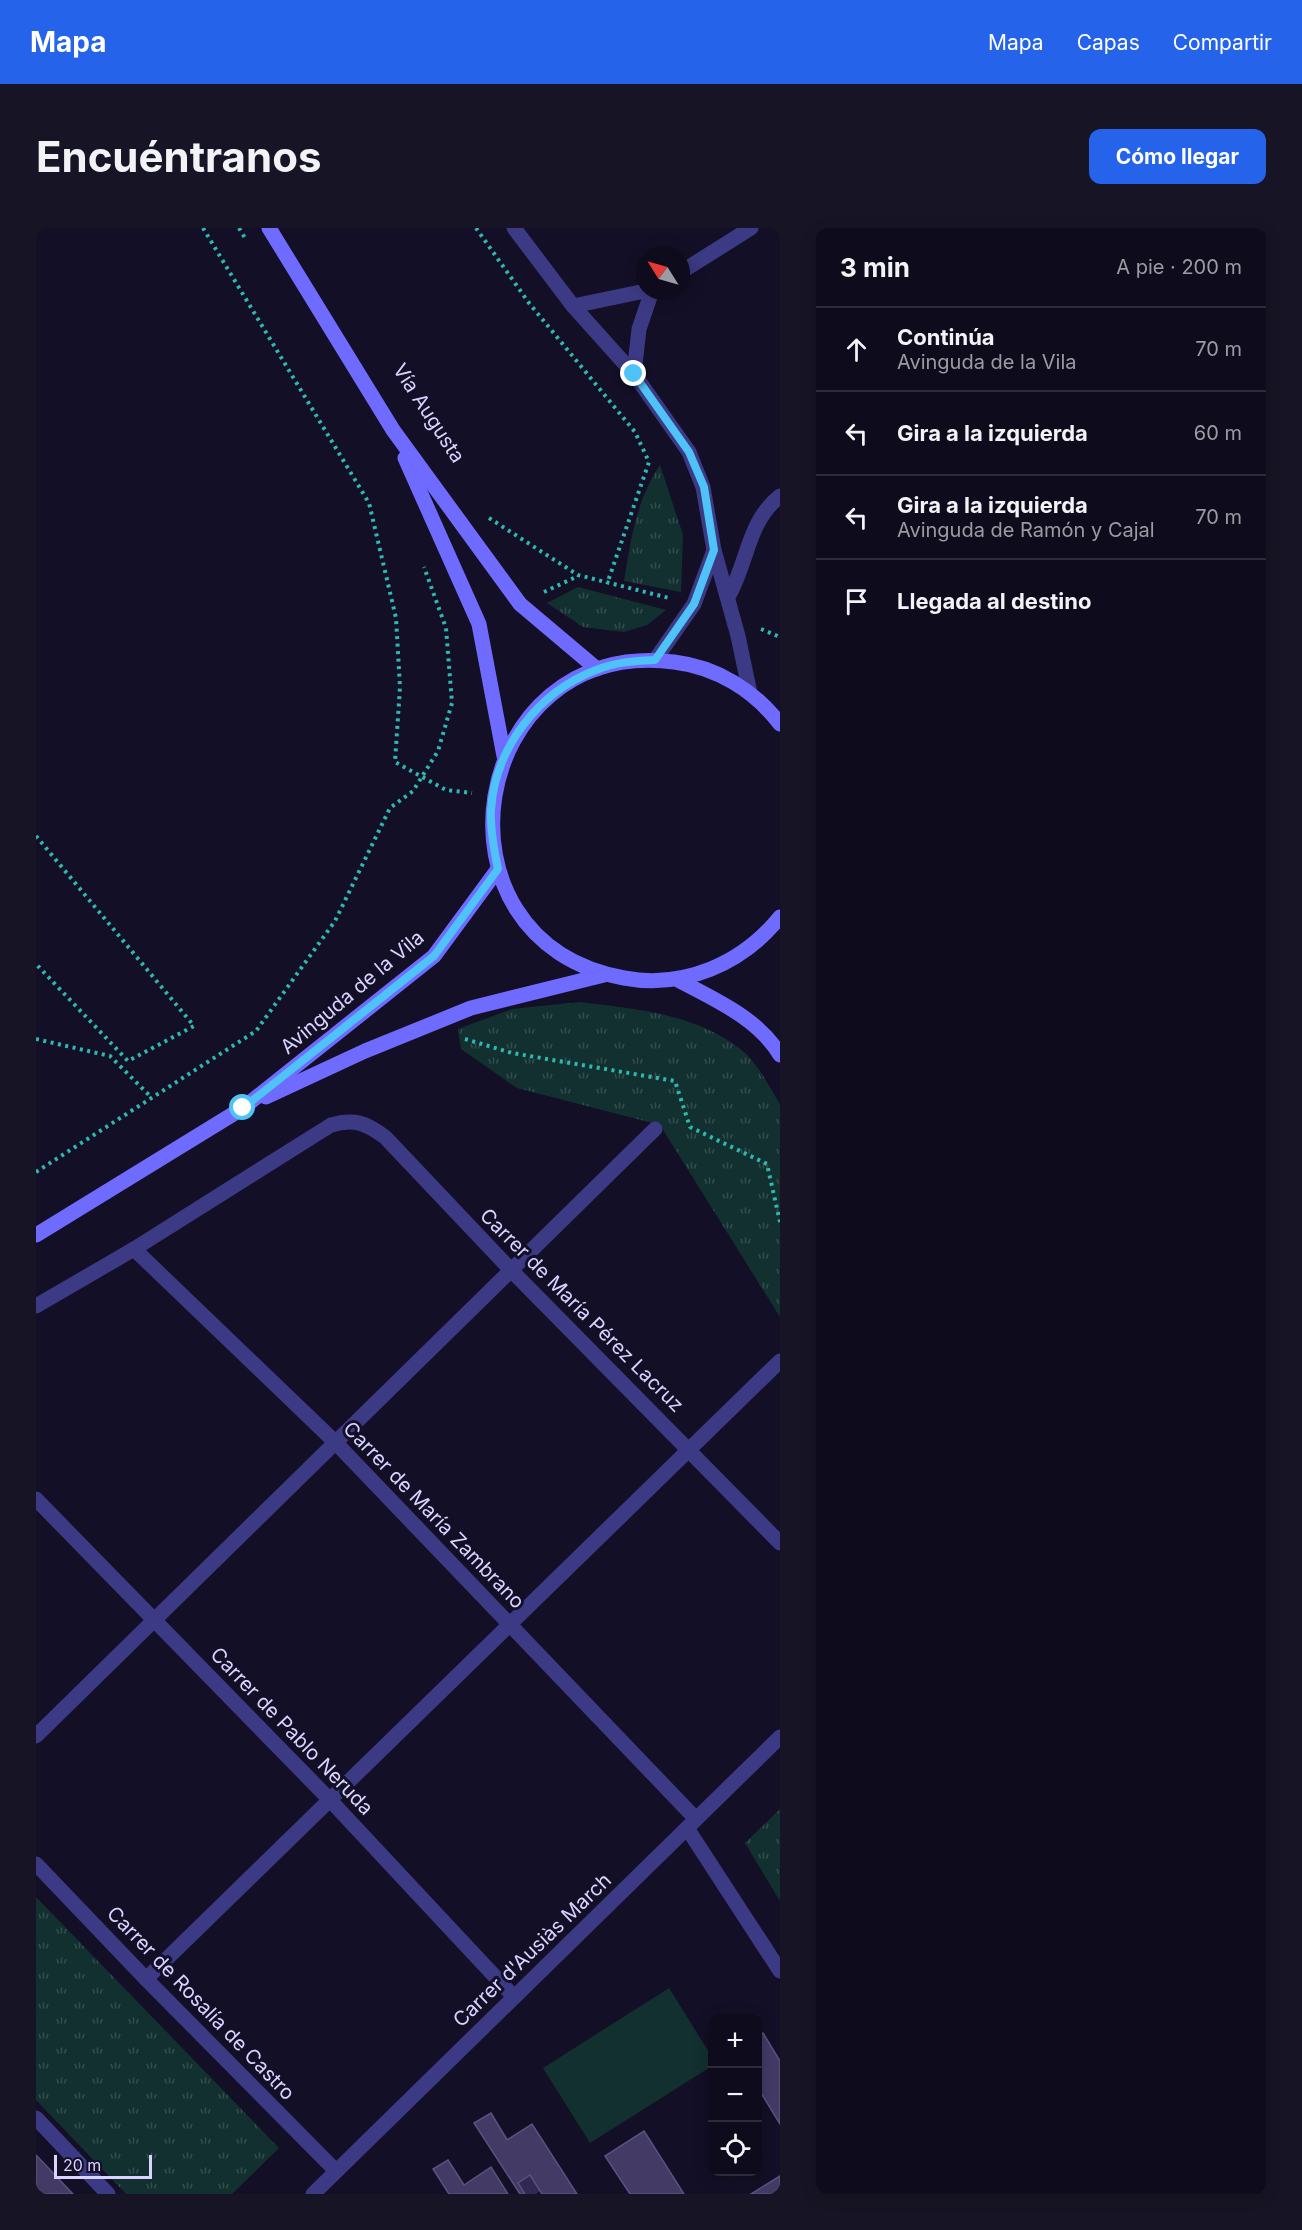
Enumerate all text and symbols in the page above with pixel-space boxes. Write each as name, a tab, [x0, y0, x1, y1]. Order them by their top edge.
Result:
text: Mapa	[30, 25, 107, 59]
text: Mapa	[988, 30, 1044, 55]
text: Capas	[1077, 30, 1140, 55]
text: Compartir	[1173, 30, 1272, 55]
button: Cómo llegar	[1089, 129, 1266, 184]
text: Encuéntranos	[36, 131, 321, 182]
north arrow	[636, 246, 690, 300]
text: 3 min	[840, 252, 910, 283]
text: A pie · 200 m	[1116, 255, 1242, 279]
text: Continúa	[897, 324, 995, 350]
icon: ahead	[840, 333, 873, 366]
text: 70 m	[1195, 337, 1242, 361]
text: Avinguda de la Vila	[897, 350, 1076, 374]
street label: Vía Augusta	[388, 359, 470, 467]
route end	[620, 360, 646, 386]
icon: left	[840, 417, 873, 450]
text: Gira a la izquierda	[897, 420, 1088, 446]
text: 60 m	[1194, 421, 1242, 445]
text: Gira a la izquierda	[897, 492, 1088, 518]
icon: left	[840, 501, 873, 534]
text: 70 m	[1195, 505, 1242, 529]
text: Avinguda de Ramón y Cajal	[897, 518, 1155, 542]
icon: arrive	[840, 585, 873, 618]
text: Llegada al destino	[897, 588, 1091, 614]
street label: Avinguda de la Vila	[276, 925, 428, 1059]
route start	[229, 1094, 255, 1120]
street label: Carrer de María Pérez Lacruz	[475, 1203, 689, 1417]
street label: Carrer de María Zambrano	[338, 1417, 530, 1613]
street label: Carrer de Pablo Neruda	[206, 1642, 378, 1820]
street label: Carrer d'Ausiàs March	[448, 1868, 616, 2032]
street label: Carrer de Rosalía de Castro	[102, 1901, 300, 2105]
map controls	[708, 2014, 762, 2176]
button: +	[708, 2014, 762, 2068]
button: −	[708, 2068, 762, 2122]
button: locate	[708, 2122, 762, 2176]
scale bar	[54, 2152, 152, 2180]
text: 20 m	[63, 2155, 101, 2175]

